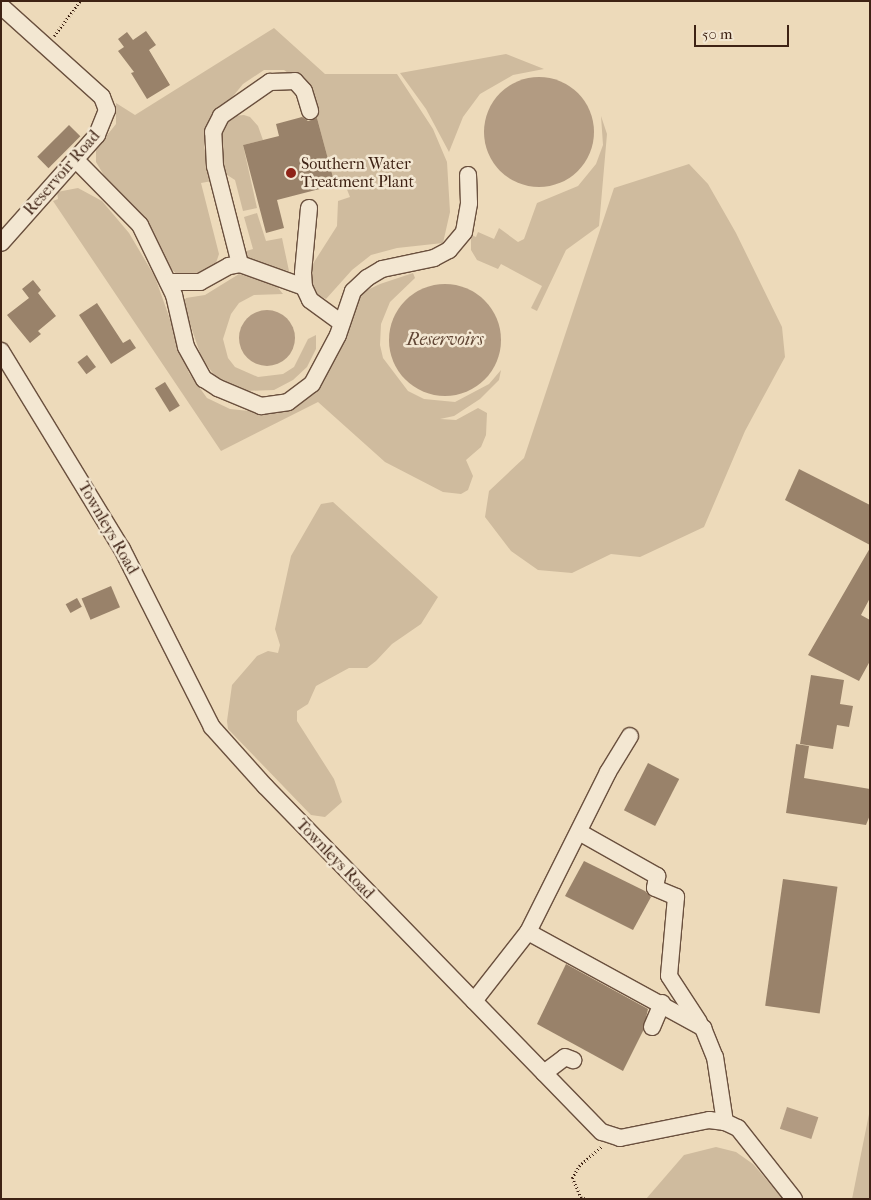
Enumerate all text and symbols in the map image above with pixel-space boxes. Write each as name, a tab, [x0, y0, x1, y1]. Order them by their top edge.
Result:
scale bar	[696, 15, 791, 47]
text: 50 m	[702, 25, 732, 43]
street label: Reservoir Road	[20, 127, 104, 219]
place label: Southern Water Treatment Plant	[301, 154, 414, 192]
marker: Southern Water Treatment Plant	[285, 167, 297, 179]
water label: Reservoirs	[407, 329, 483, 351]
street label: Townleys Road	[74, 478, 142, 578]
street label: Townleys Road	[292, 815, 378, 903]

